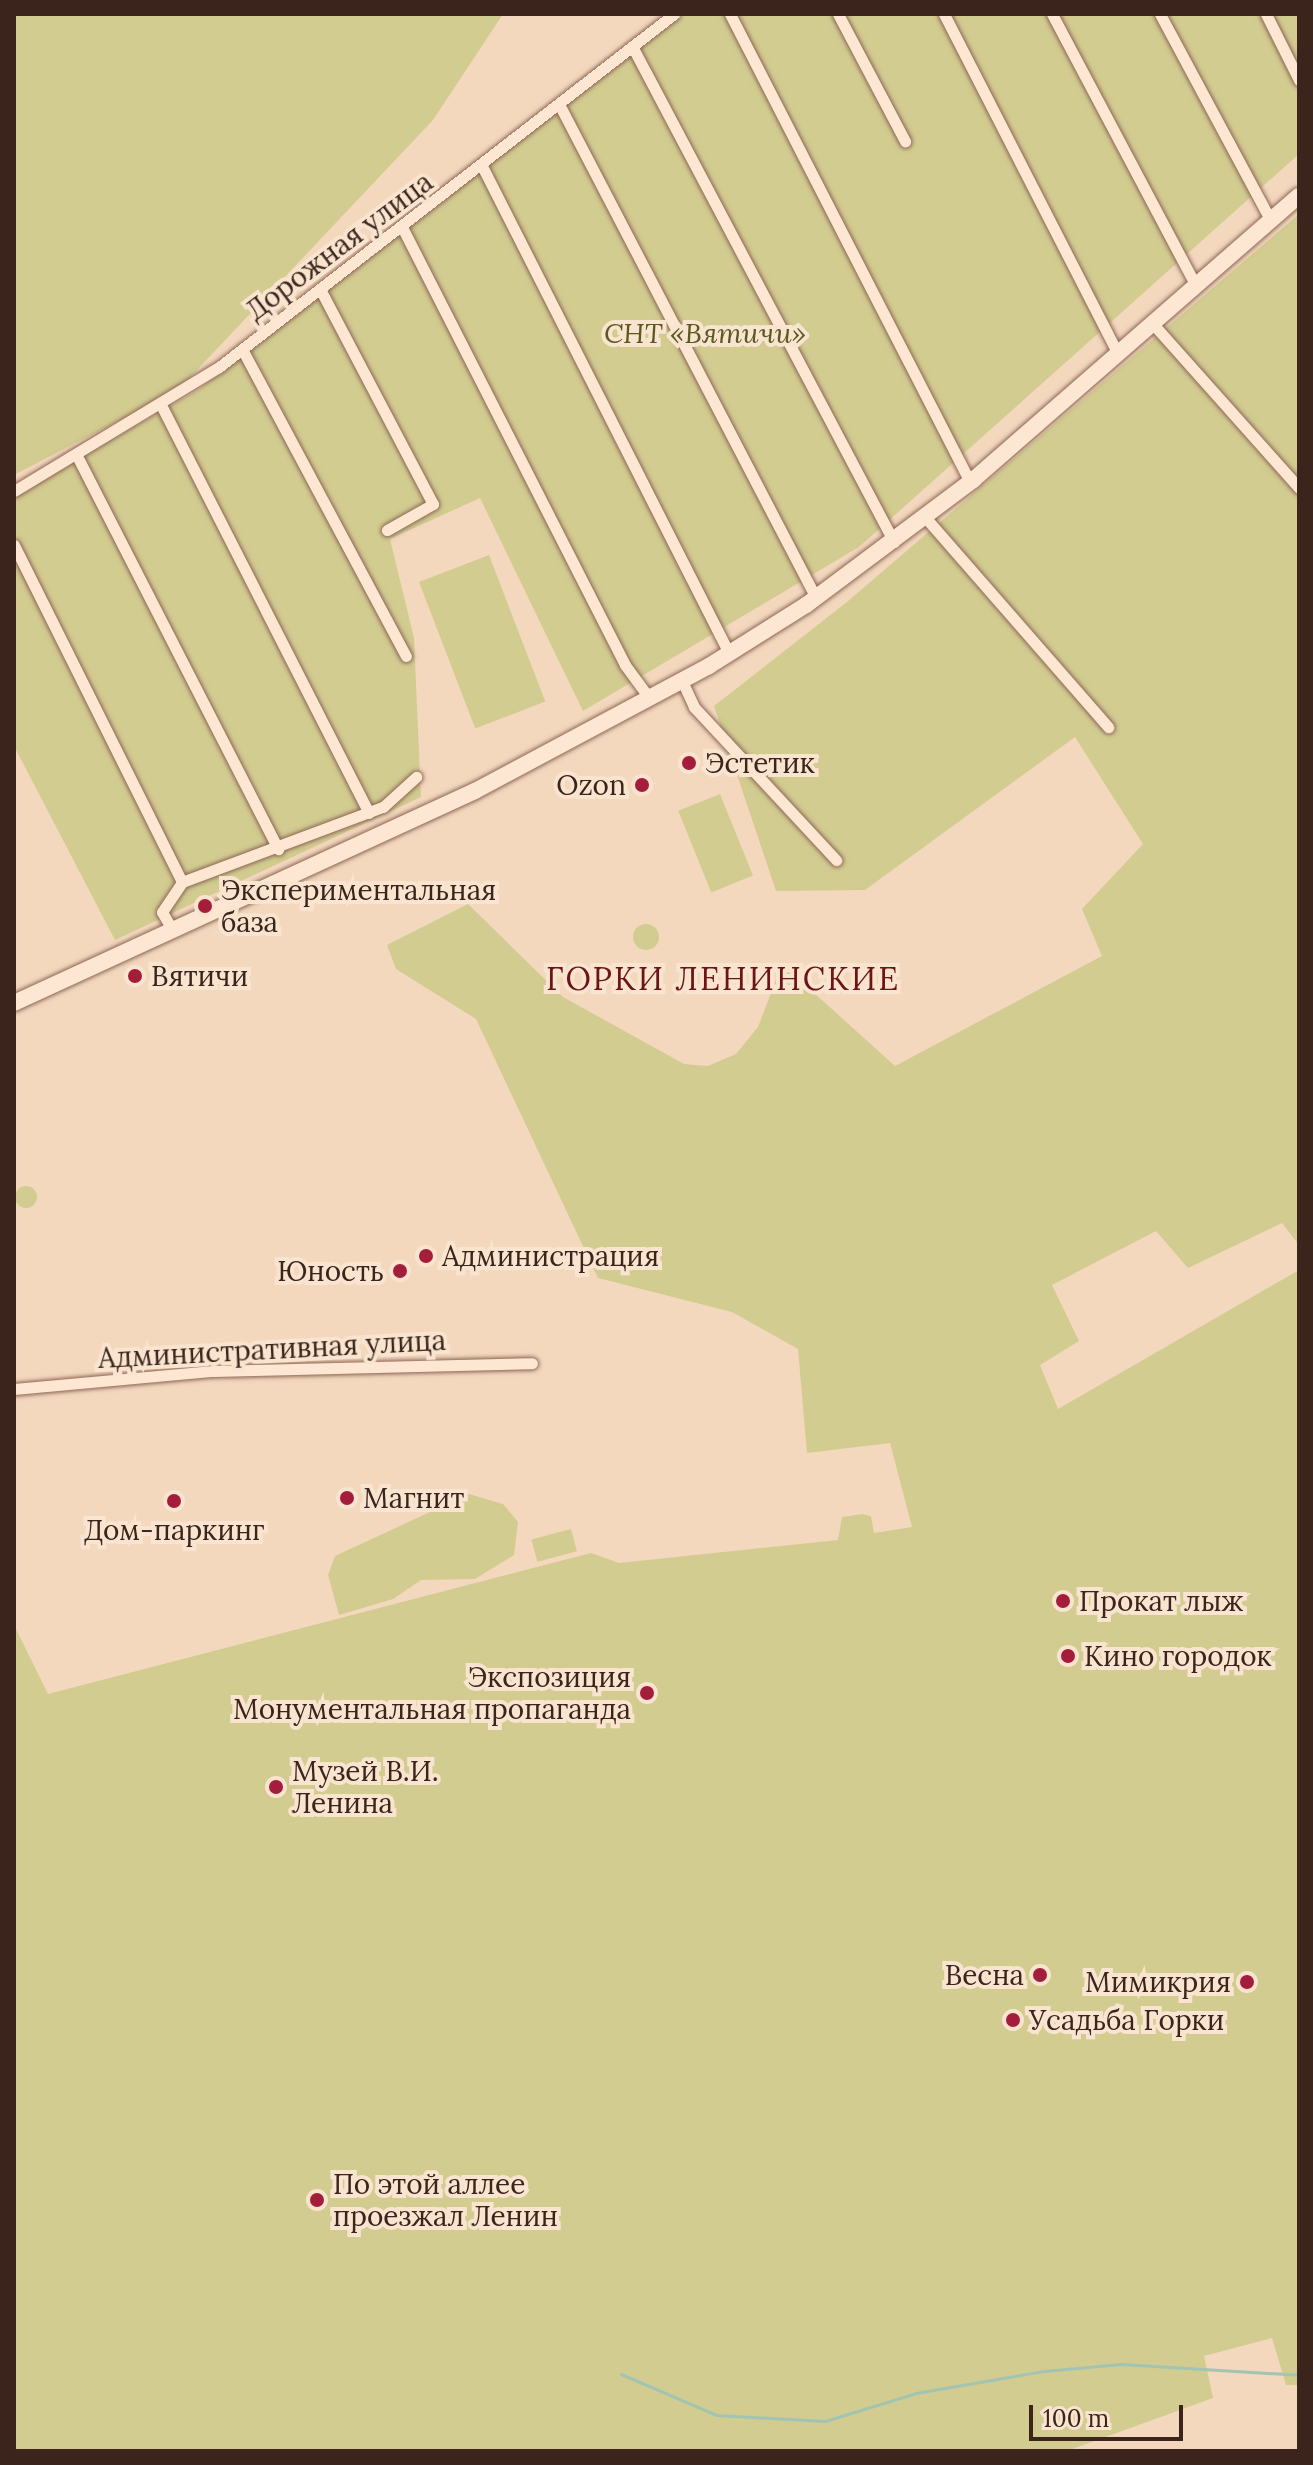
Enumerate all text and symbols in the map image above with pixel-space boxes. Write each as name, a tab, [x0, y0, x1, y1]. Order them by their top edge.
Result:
street label: Дорожная улица	[239, 165, 439, 327]
park label: СНТ «Вятичи»	[604, 316, 806, 350]
place label: Эстетик	[705, 746, 815, 780]
marker: Эстетик	[680, 754, 698, 772]
place label: Ozon	[556, 768, 626, 802]
marker: Ozon	[633, 776, 651, 794]
place label: Экспериментальная база	[221, 873, 496, 939]
marker: Экспериментальная база	[196, 897, 214, 915]
place label: Вятичи	[151, 959, 248, 993]
district label: ГОРКИ ЛЕНИНСКИЕ	[546, 960, 900, 998]
marker: Вятичи	[126, 967, 144, 985]
place label: Администрация	[442, 1239, 659, 1273]
marker: Администрация	[417, 1247, 435, 1265]
place label: Юность	[277, 1254, 384, 1288]
marker: Юность	[391, 1262, 409, 1280]
street label: Административная улица	[97, 1323, 447, 1375]
place label: Магнит	[363, 1481, 464, 1515]
marker: Магнит	[338, 1489, 356, 1507]
marker: Дом-паркинг	[165, 1492, 183, 1510]
place label: Дом-паркинг	[84, 1513, 264, 1547]
place label: Прокат лыж	[1079, 1584, 1243, 1618]
marker: Прокат лыж	[1054, 1592, 1072, 1610]
place label: Кино городок	[1084, 1639, 1272, 1673]
marker: Кино городок	[1059, 1647, 1077, 1665]
place label: Экспозиция Монументальная пропаганда	[233, 1660, 631, 1726]
marker: Экспозиция Монументальная пропаганда	[638, 1684, 656, 1702]
place label: Музей В.И. Ленина	[292, 1754, 439, 1820]
marker: Музей В.И. Ленина	[267, 1778, 285, 1796]
place label: Весна	[945, 1958, 1024, 1992]
place label: Мимикрия	[1085, 1965, 1231, 1999]
marker: Весна	[1031, 1966, 1049, 1984]
marker: Мимикрия	[1238, 1973, 1256, 1991]
place label: Усадьба Горки	[1029, 2003, 1224, 2037]
marker: Усадьба Горки	[1004, 2011, 1022, 2029]
place label: По этой аллее проезжал Ленин	[333, 2167, 558, 2233]
marker: По этой аллее проезжал Ленин	[308, 2191, 326, 2209]
scale bar	[1033, 2389, 1187, 2439]
text: 100 m	[1043, 2403, 1109, 2434]

